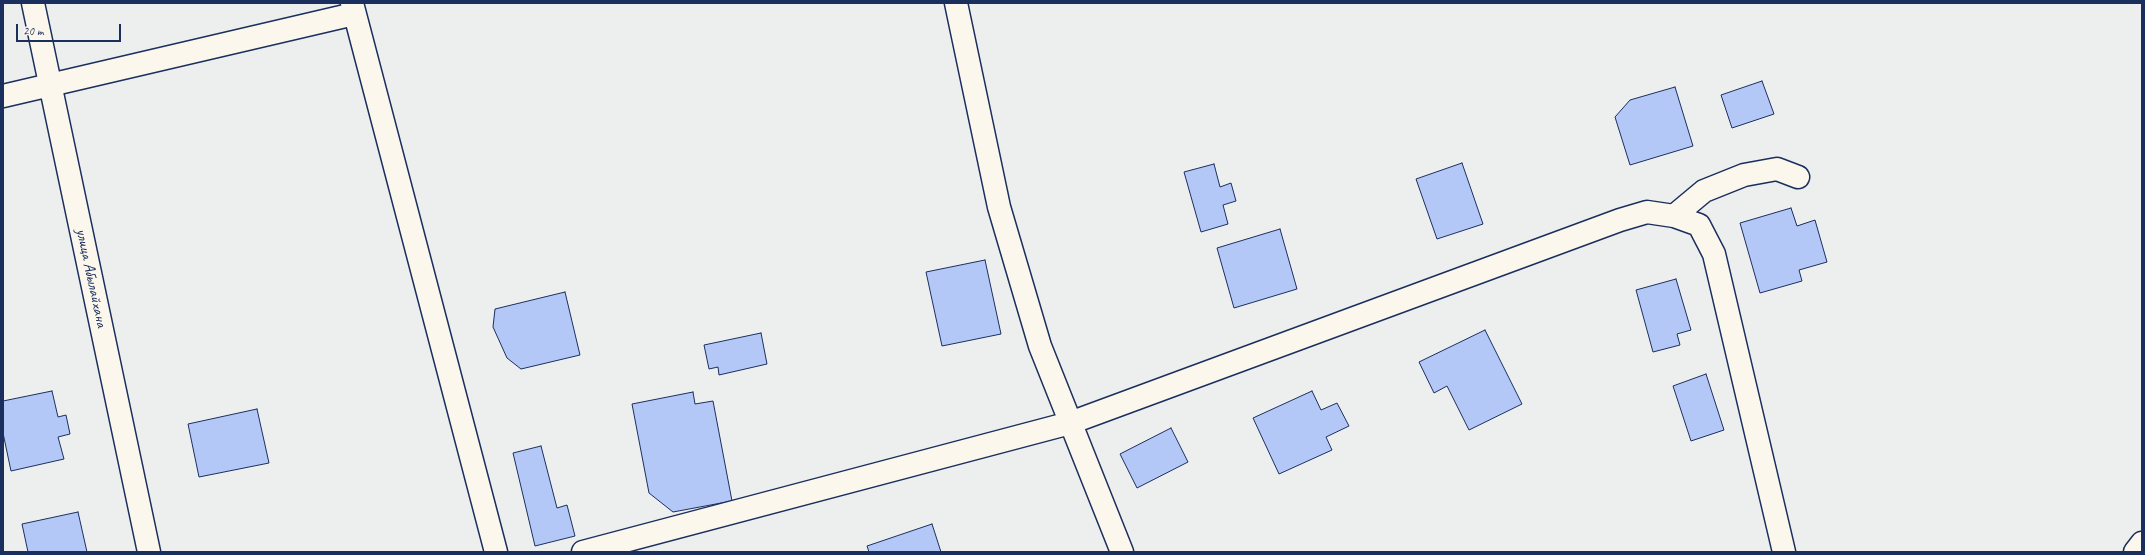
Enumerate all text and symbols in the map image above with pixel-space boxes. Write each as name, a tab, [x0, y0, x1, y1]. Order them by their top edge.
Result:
scale bar	[18, 16, 123, 42]
text: 20 m	[23, 23, 43, 39]
street label: улица Абылайхана	[71, 227, 111, 329]

